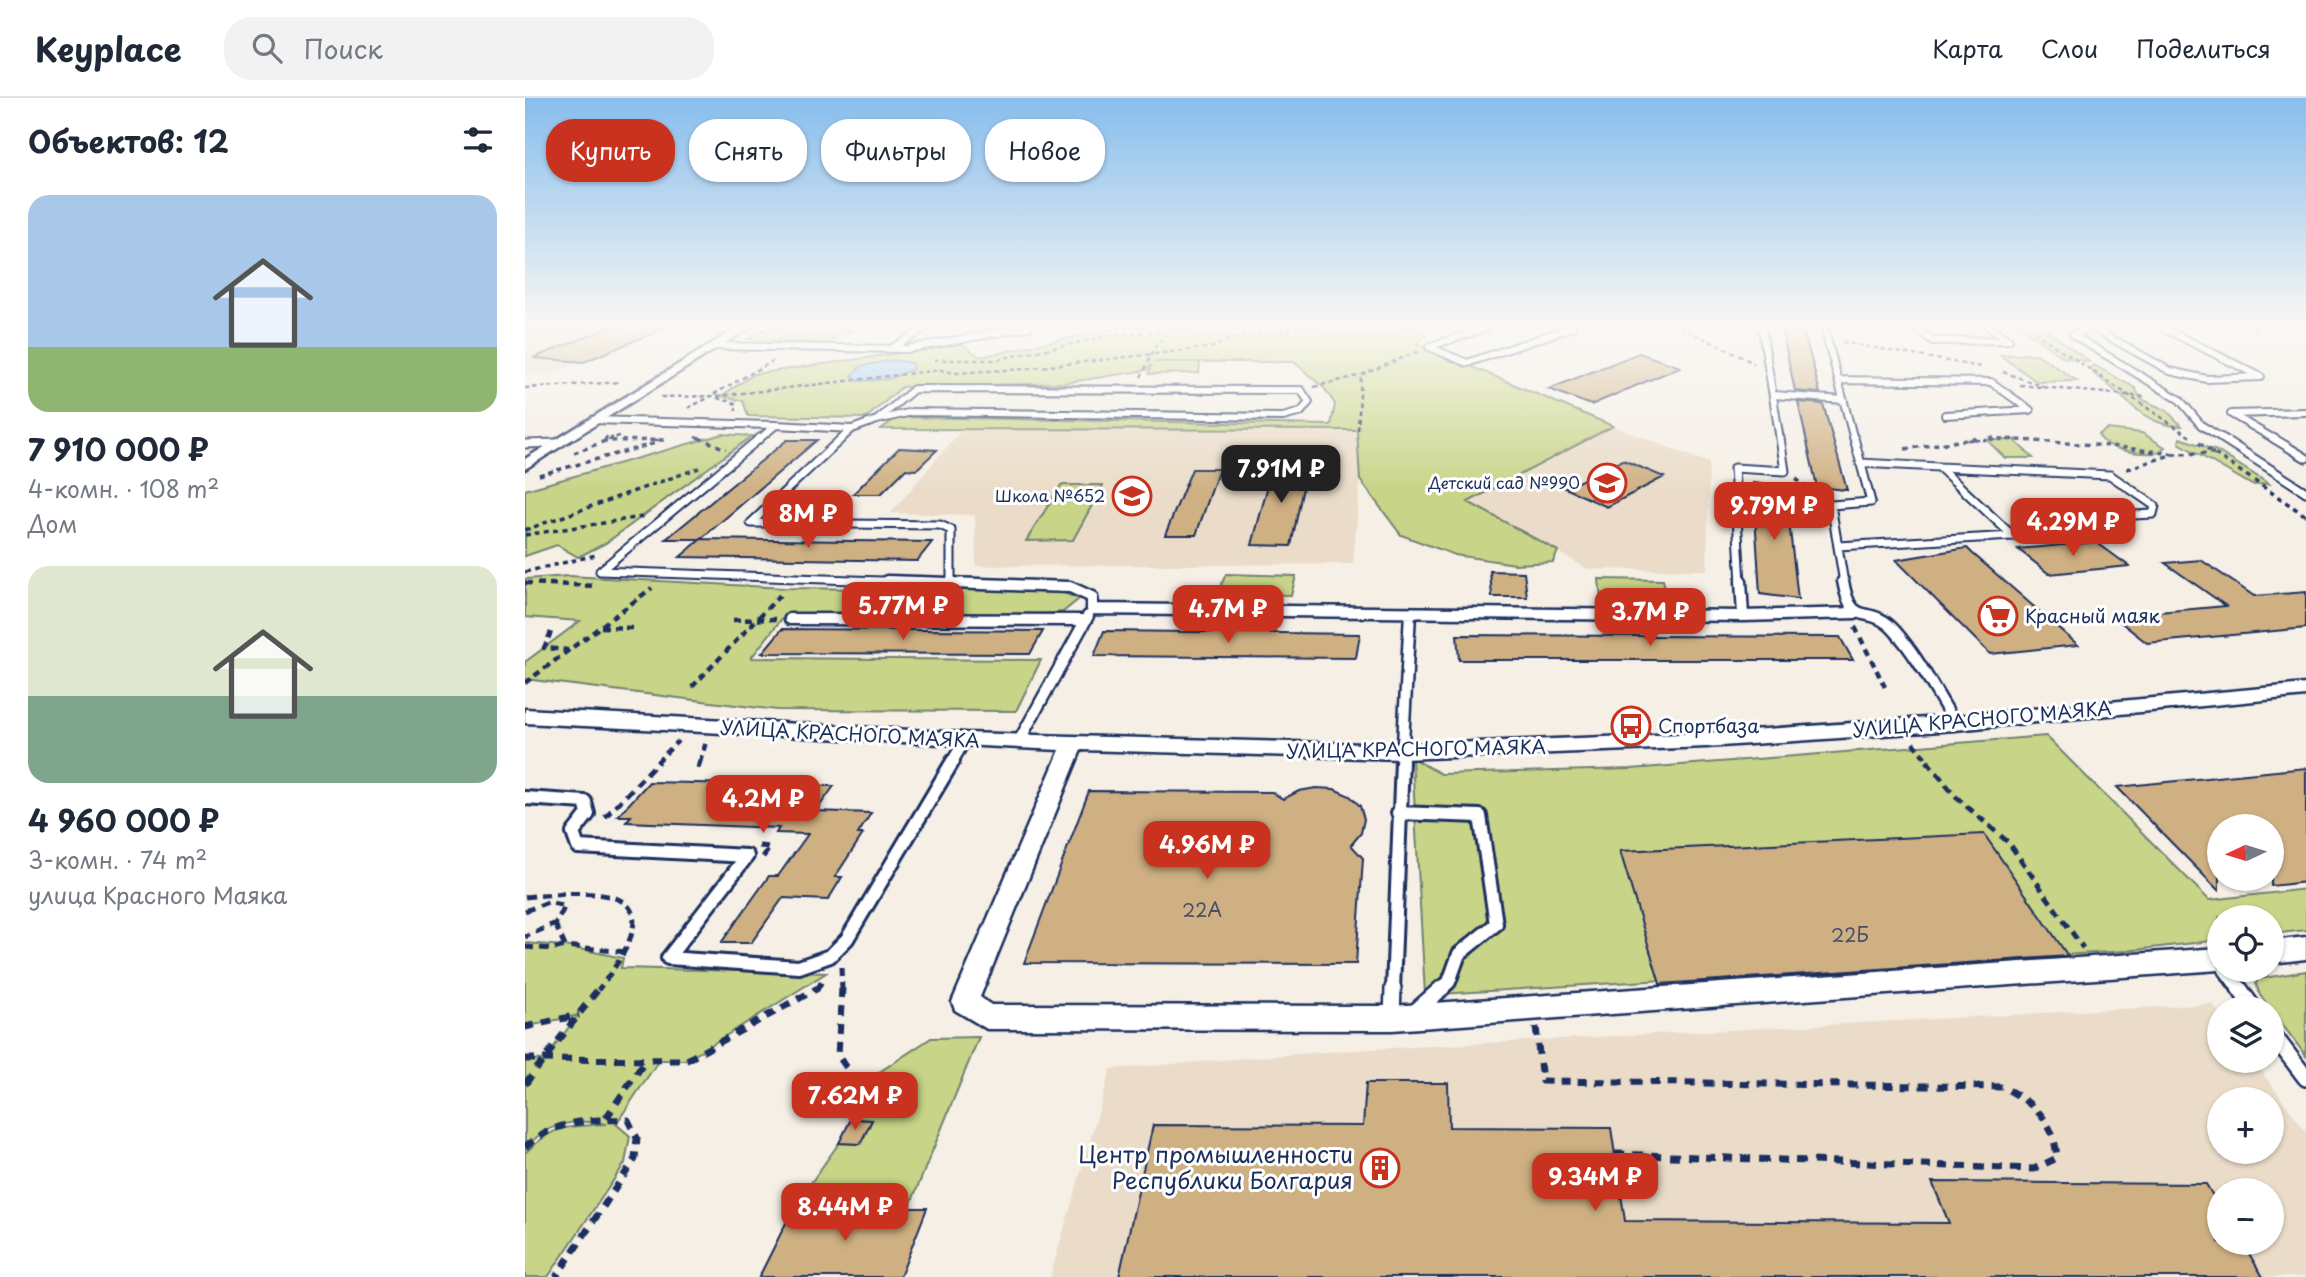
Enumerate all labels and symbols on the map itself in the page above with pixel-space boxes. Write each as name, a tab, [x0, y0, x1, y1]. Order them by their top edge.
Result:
pin: 7.91M ₽	[1216, 446, 1346, 505]
school or university icon: Детский сад №990	[1586, 462, 1628, 504]
place label: Детский сад №990	[1427, 470, 1580, 494]
school or university icon: Школа №652	[1111, 475, 1153, 517]
pin: 9.79M ₽	[1709, 482, 1839, 542]
place label: Школа №652	[995, 483, 1105, 507]
pin: 8M ₽	[767, 490, 849, 550]
pin: 4.29M ₽	[2008, 498, 2138, 558]
pin: 5.77M ₽	[838, 582, 968, 642]
pin: 4.7M ₽	[1171, 586, 1285, 645]
pin: 3.7M ₽	[1593, 588, 1707, 648]
supermarket icon: Красный маяк	[1977, 595, 2019, 637]
place label: Красный маяк	[2025, 601, 2161, 629]
street label: УЛИЦА КРАСНОГО МАЯКА	[1851, 693, 2113, 743]
bus stop icon: Спортбаза	[1610, 705, 1652, 747]
place label: Спортбаза	[1658, 711, 1759, 739]
street label: УЛИЦА КРАСНОГО МАЯКА	[720, 712, 981, 754]
street label: УЛИЦА КРАСНОГО МАЯКА	[1286, 732, 1546, 764]
pin: 4.2M ₽	[706, 776, 820, 835]
north arrow	[2207, 814, 2284, 891]
pin: 4.96M ₽	[1142, 822, 1272, 881]
house number: 22А	[1182, 895, 1222, 923]
house number: 22Б	[1831, 920, 1869, 948]
pin: 7.62M ₽	[790, 1072, 920, 1132]
place label: Центр промышленности Республики Болгария	[1078, 1136, 1353, 1197]
building icon: Центр промышленности Республики Болгария	[1359, 1147, 1401, 1189]
pin: 9.34M ₽	[1530, 1154, 1660, 1213]
pin: 8.44M ₽	[780, 1184, 910, 1243]

